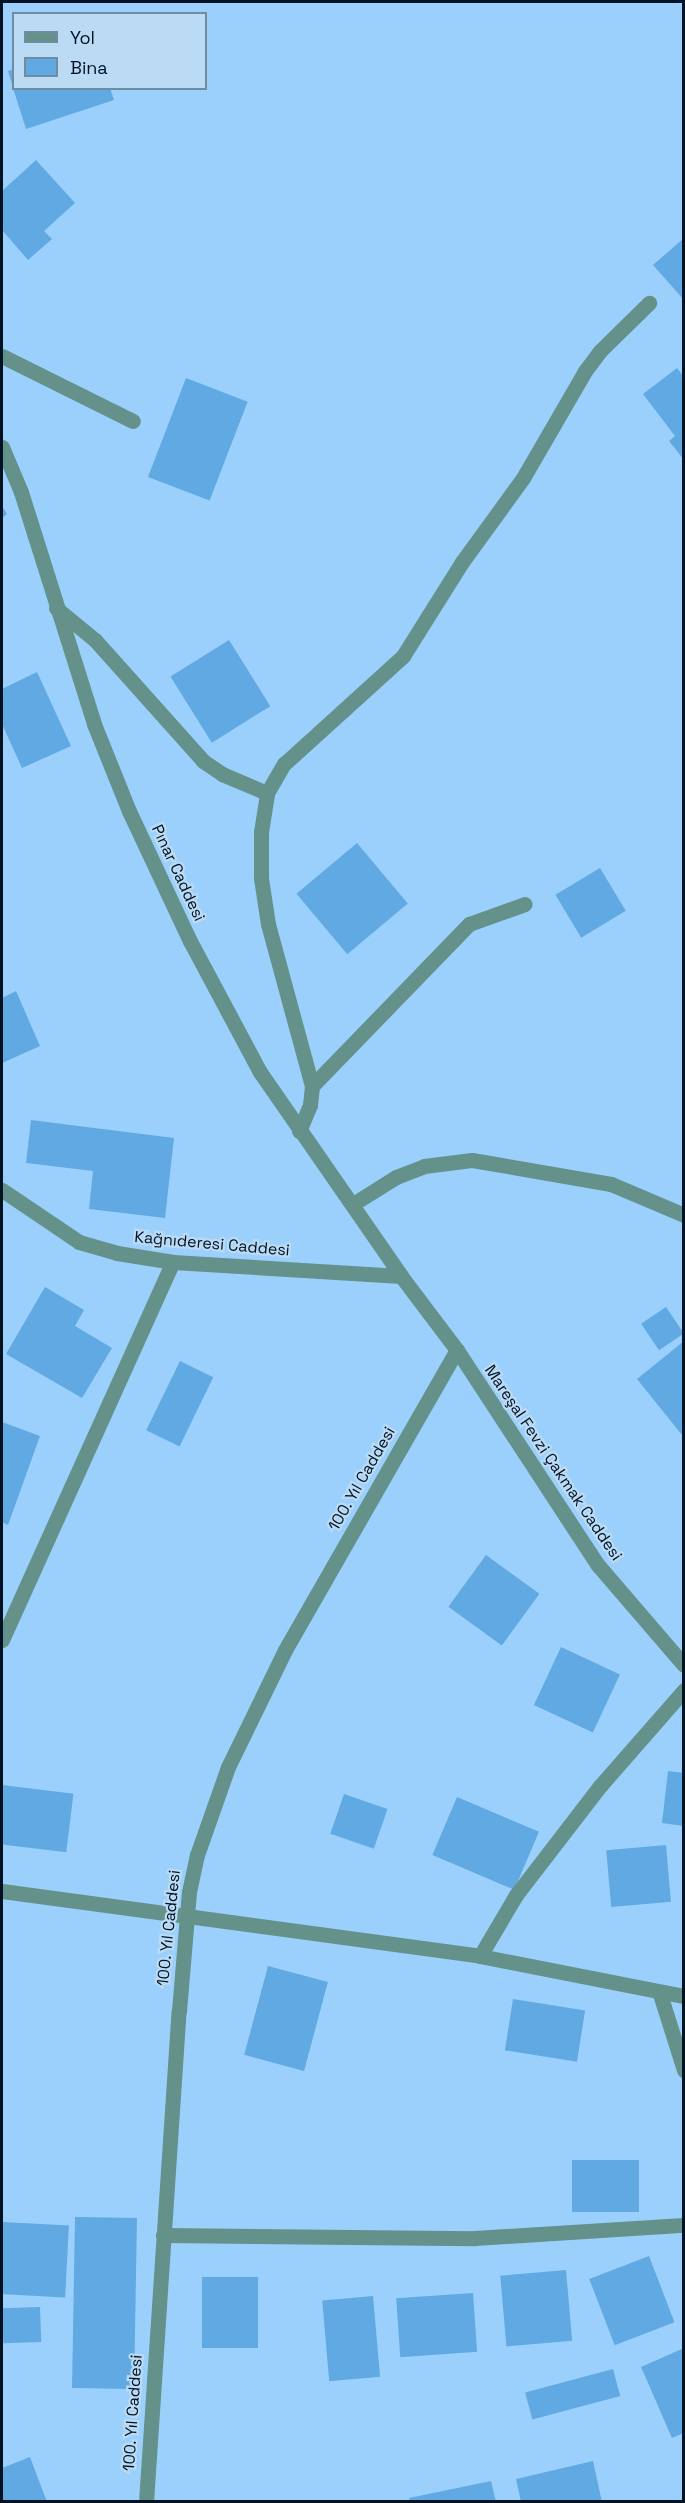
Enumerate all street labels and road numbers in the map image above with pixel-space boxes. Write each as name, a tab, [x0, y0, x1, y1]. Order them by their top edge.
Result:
street label: Pınar Caddesi	[147, 822, 209, 924]
street label: Kağnıderesi Caddesi	[134, 1228, 290, 1260]
street label: Mareşal Fevzi Çakmak Caddesi	[480, 1361, 626, 1565]
street label: 100. Yıl Caddesi	[324, 1423, 400, 1535]
street label: 100. Yıl Caddesi	[153, 1869, 185, 1987]
street label: 100. Yıl Caddesi	[119, 2354, 147, 2472]

